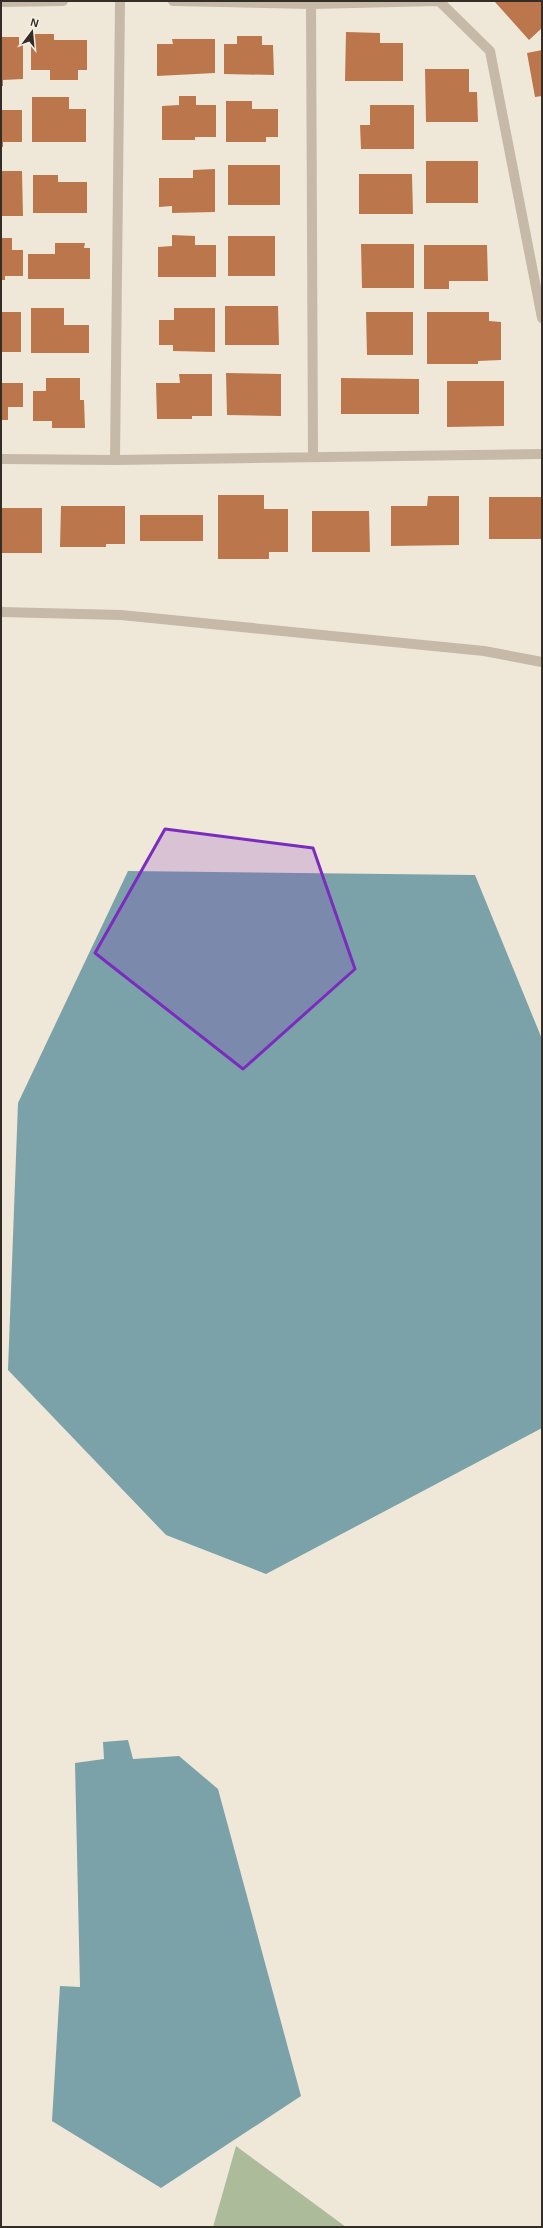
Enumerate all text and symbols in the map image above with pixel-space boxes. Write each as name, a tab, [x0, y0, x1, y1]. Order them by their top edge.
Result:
north arrow	[12, 12, 52, 52]
text: N	[29, 16, 40, 29]

